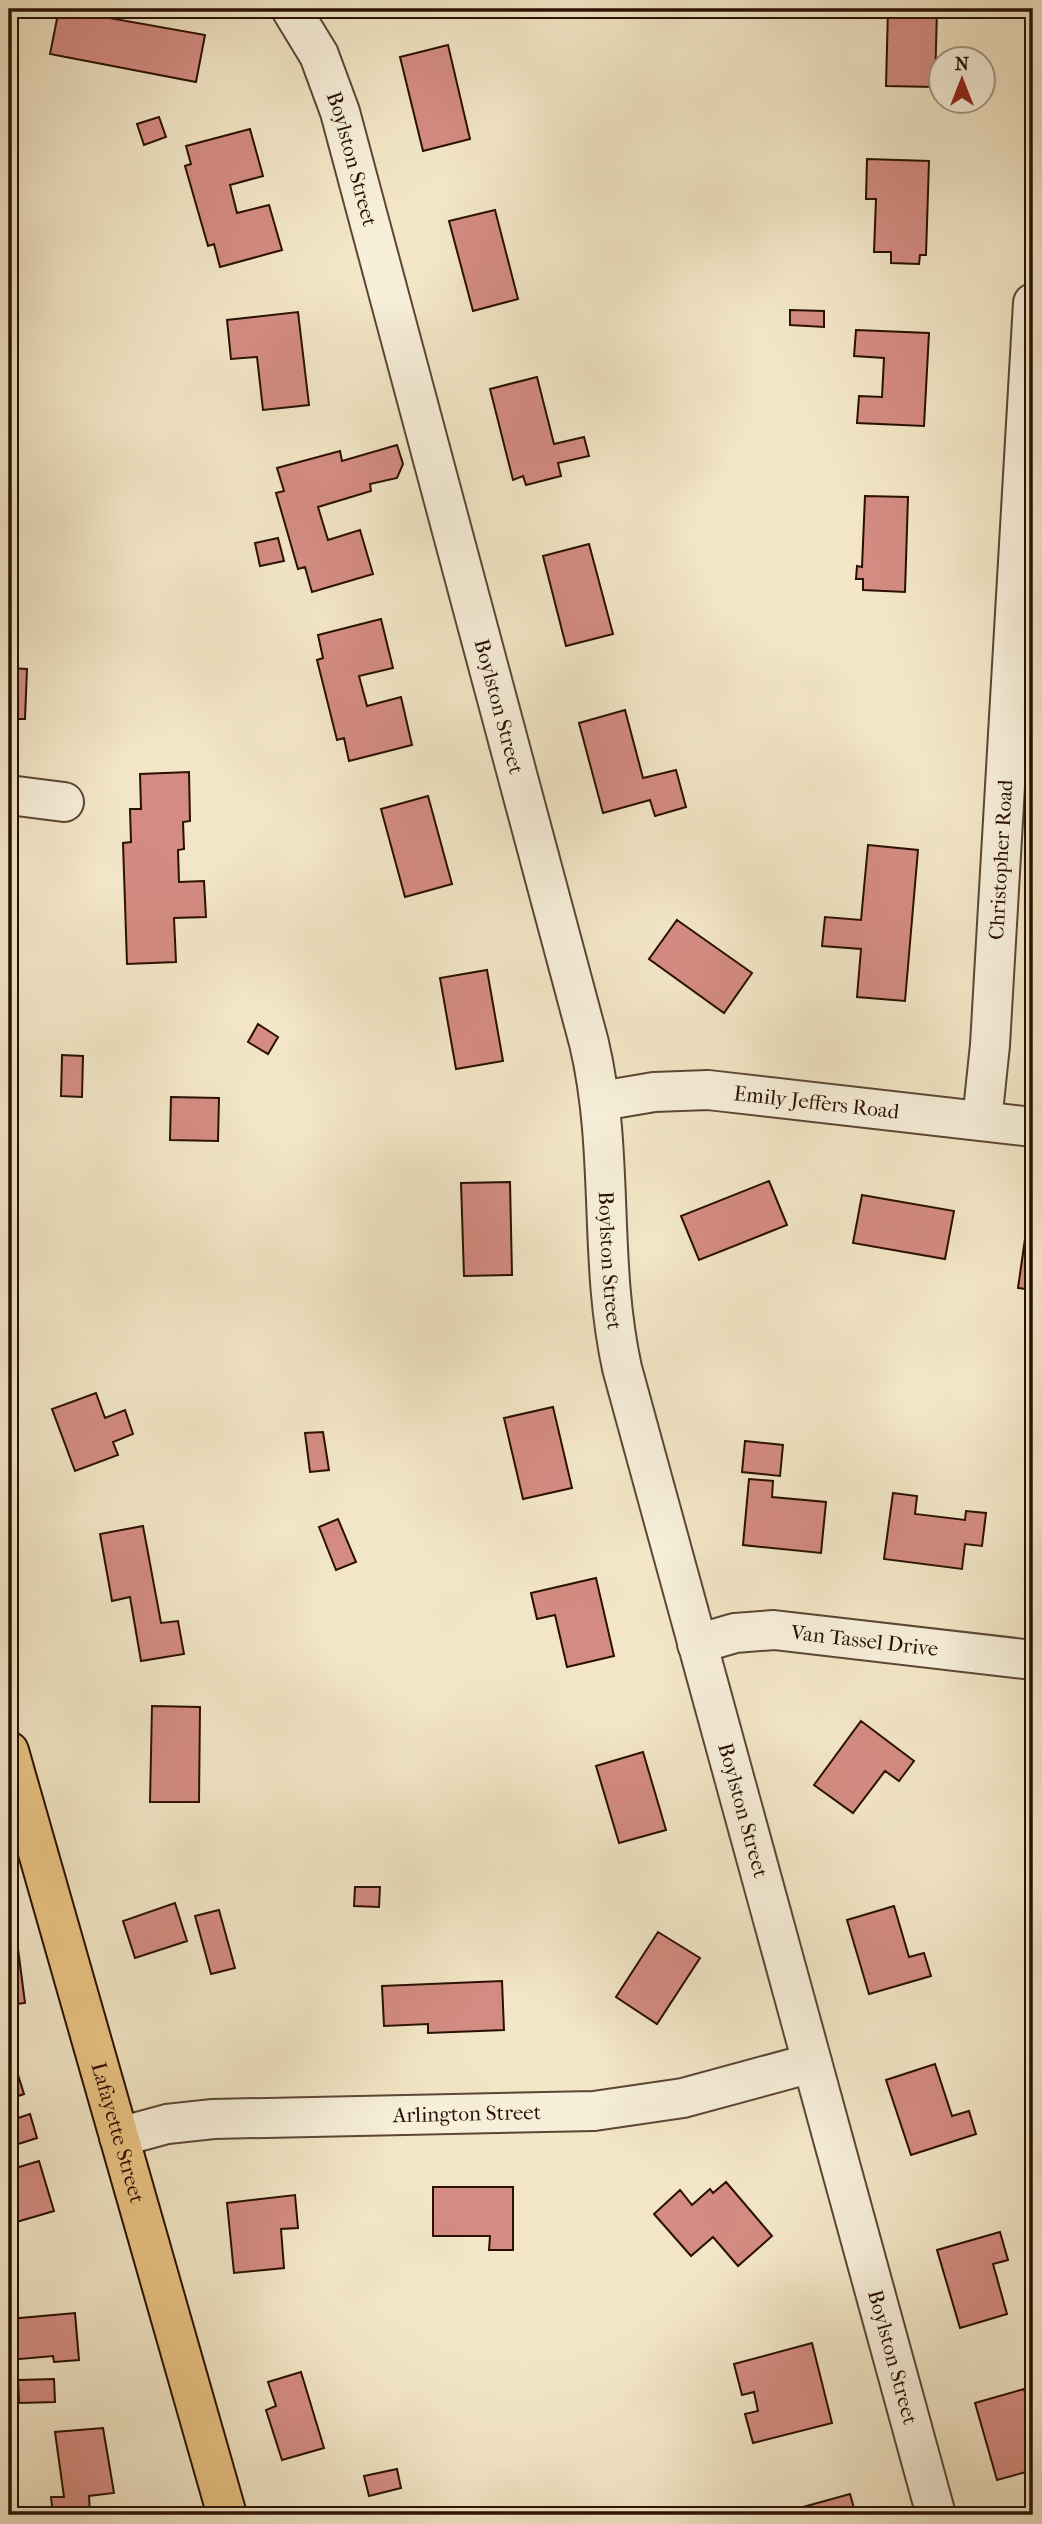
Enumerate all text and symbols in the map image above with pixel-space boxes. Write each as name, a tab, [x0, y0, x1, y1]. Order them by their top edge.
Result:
north arrow	[926, 46, 996, 116]
text: N	[955, 53, 970, 75]
street label: Boylston Street	[322, 88, 382, 229]
street label: Boylston Street	[470, 636, 529, 777]
street label: Christopher Road	[984, 778, 1017, 941]
street label: Emily Jeffers Road	[733, 1081, 901, 1124]
street label: Boylston Street	[594, 1191, 627, 1332]
street label: Van Tassel Drive	[789, 1620, 940, 1661]
street label: Boylston Street	[713, 1740, 773, 1881]
street label: Lafayette Street	[86, 2060, 150, 2206]
street label: Arlington Street	[392, 2100, 542, 2127]
street label: Boylston Street	[863, 2287, 923, 2428]

